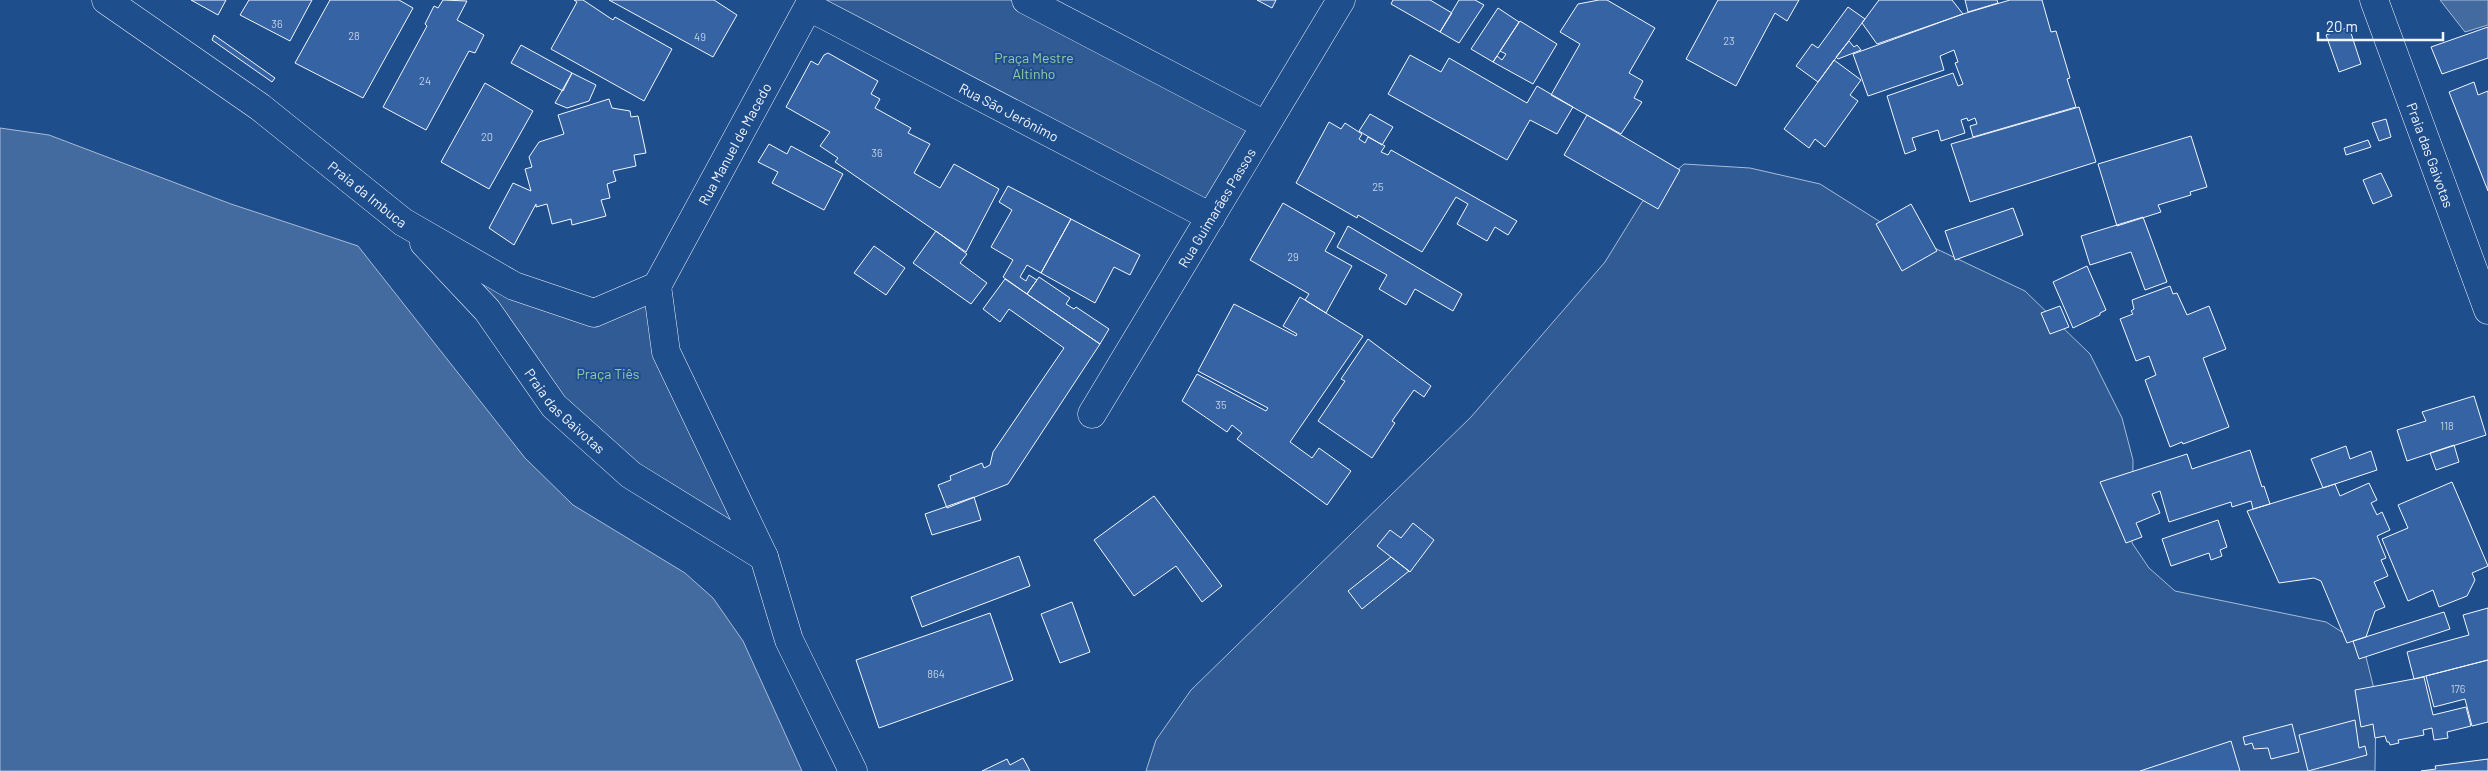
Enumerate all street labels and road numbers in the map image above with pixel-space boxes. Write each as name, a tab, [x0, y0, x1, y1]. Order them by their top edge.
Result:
street label: Rua Manuel de Macedo	[694, 79, 774, 208]
street label: Rua São Jerônimo	[957, 79, 1062, 145]
street label: Praia das Gaivotas	[2404, 100, 2458, 210]
street label: Rua Guimarães Passos	[1174, 144, 1259, 270]
street label: Praia da Imbuca	[325, 157, 411, 231]
street label: Praia das Gaivotas	[522, 365, 609, 457]

